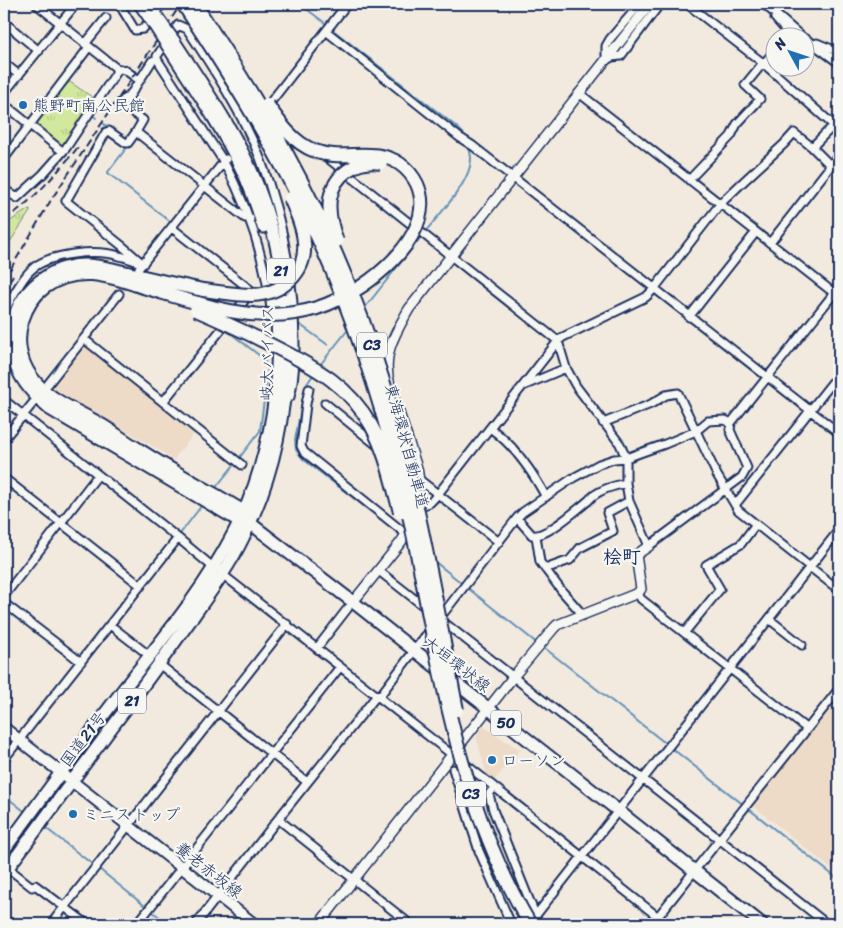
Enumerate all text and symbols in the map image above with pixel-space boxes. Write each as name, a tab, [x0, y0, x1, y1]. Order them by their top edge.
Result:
north arrow	[766, 28, 816, 78]
text: N	[767, 32, 793, 56]
place label: 熊野町南公民館	[33, 91, 145, 120]
marker: 熊野町南公民館	[17, 99, 29, 111]
road number: 21	[267, 258, 295, 284]
street label: 岐大バイパス	[252, 305, 282, 401]
road number: C3	[357, 332, 387, 358]
street label: 東海環状自動車道	[376, 380, 438, 512]
district label: 桧町	[603, 540, 641, 573]
street label: 大垣環状線	[417, 628, 497, 700]
road number: 21	[118, 688, 146, 714]
street label: 国道21号	[52, 705, 114, 773]
road number: 50	[491, 710, 521, 736]
place label: ローソン	[502, 746, 566, 775]
marker: ローソン	[486, 754, 498, 766]
road number: C3	[456, 782, 486, 806]
place label: ミニストップ	[83, 800, 181, 829]
marker: ミニストップ	[67, 808, 79, 820]
street label: 養老赤坂線	[169, 834, 249, 906]

